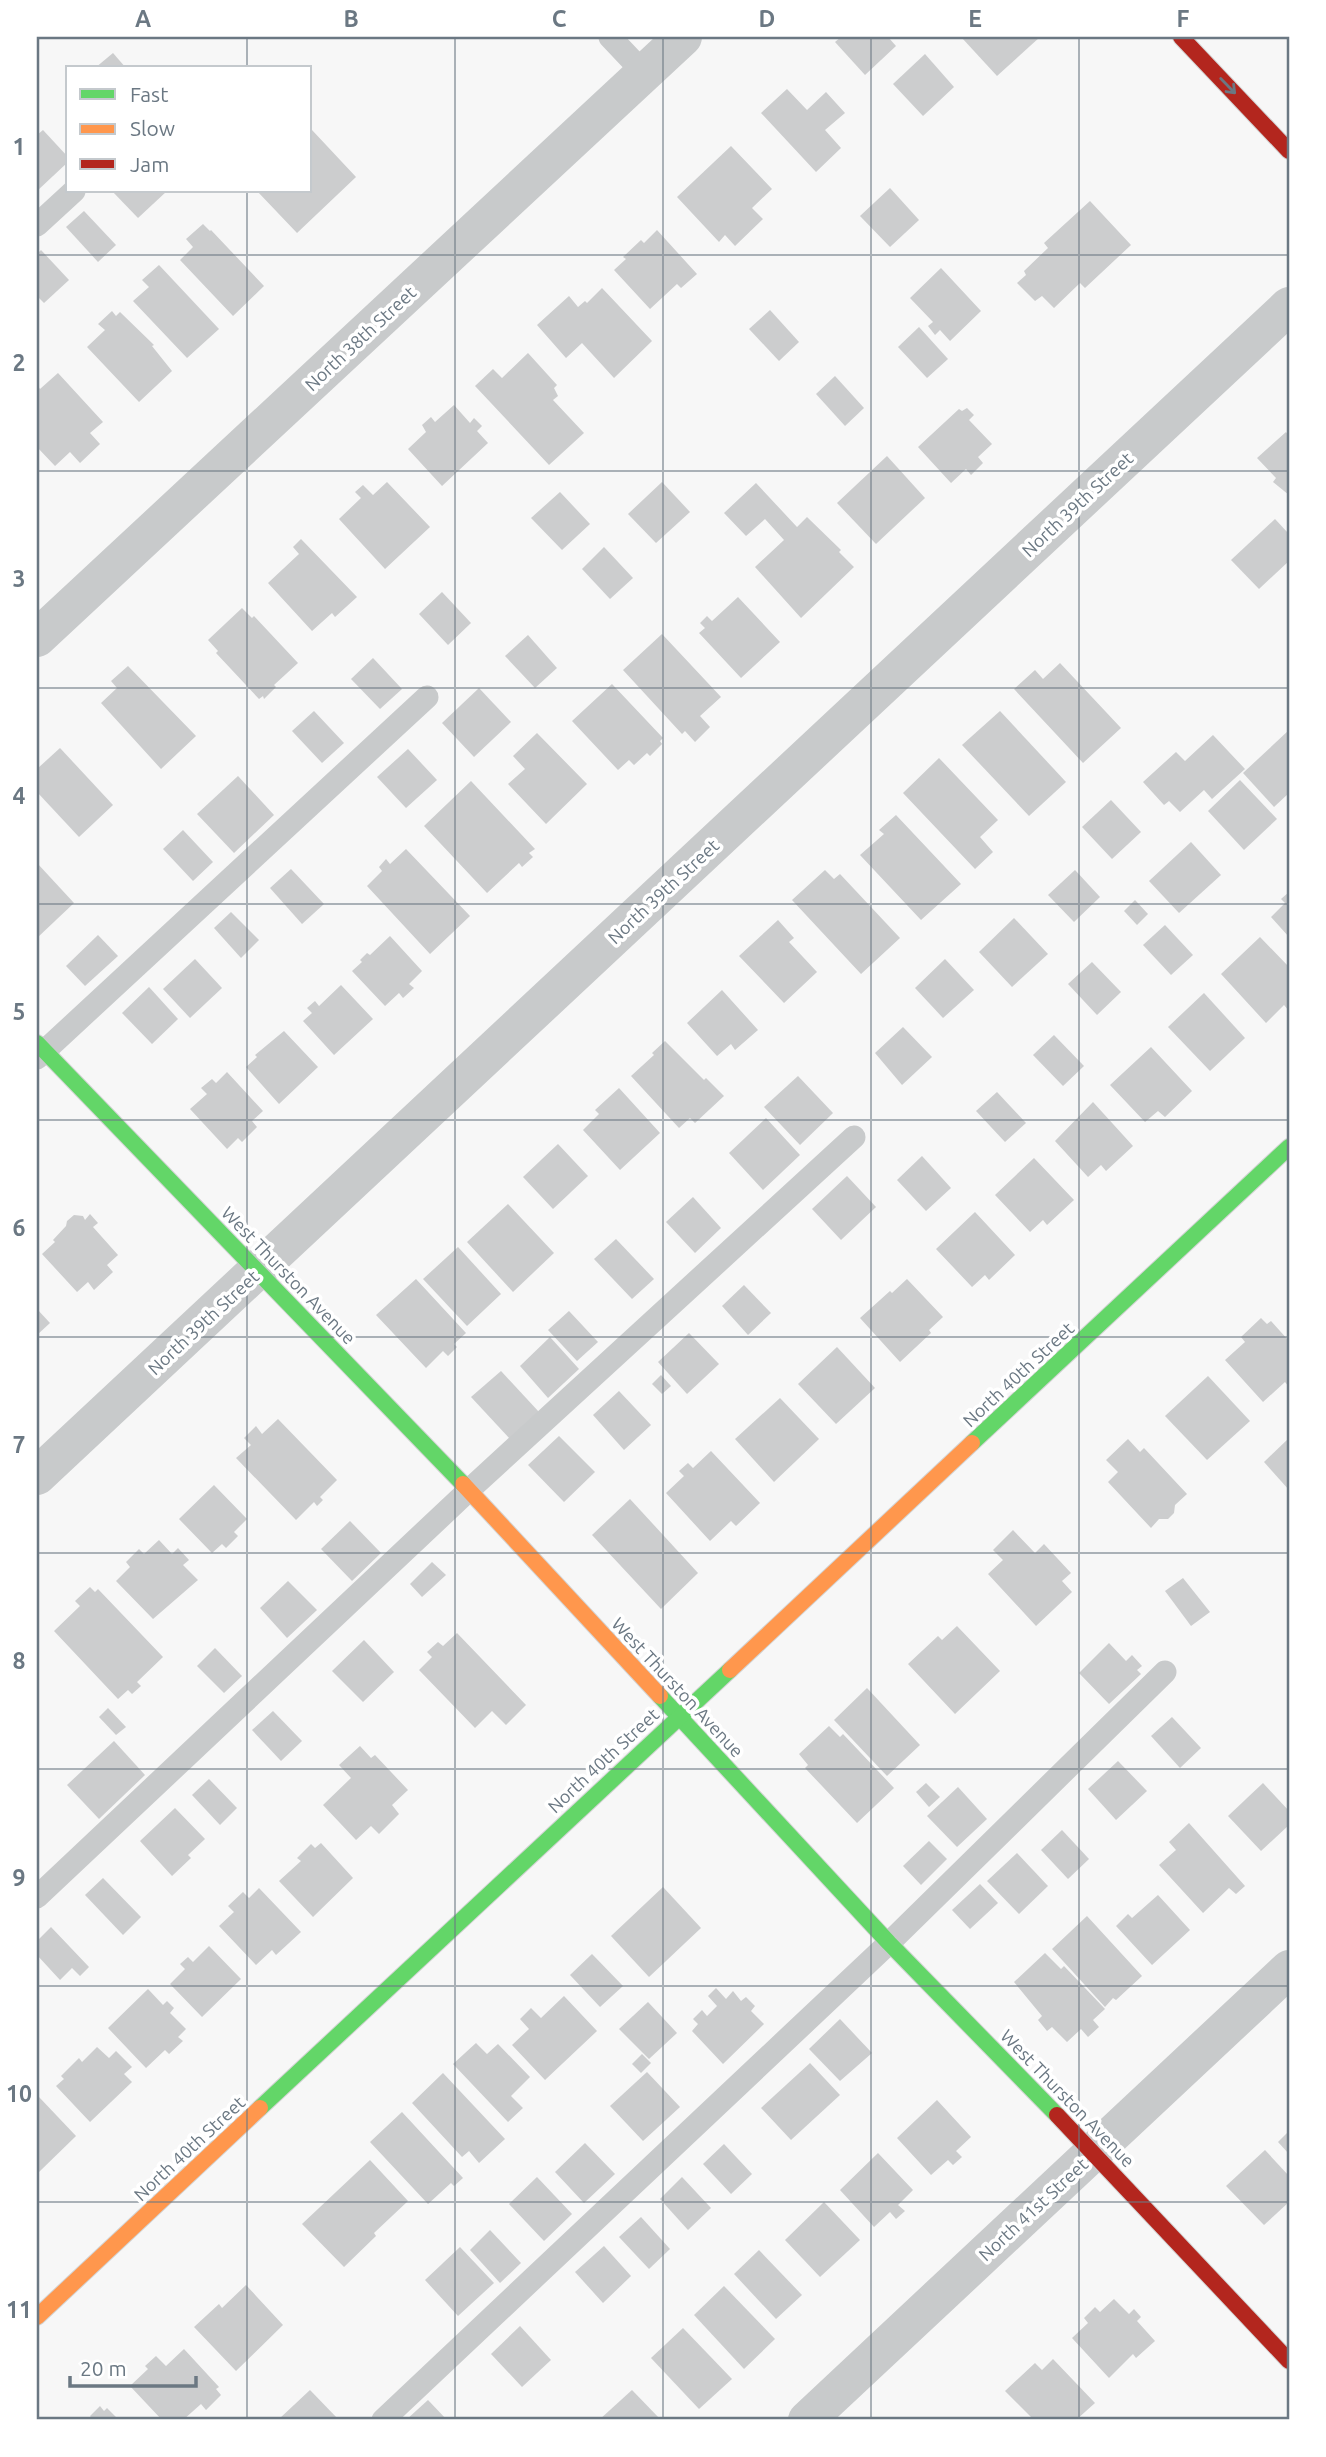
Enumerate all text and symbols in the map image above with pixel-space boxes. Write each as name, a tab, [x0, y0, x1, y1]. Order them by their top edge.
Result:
text: A	[135, 6, 151, 31]
text: B	[343, 6, 359, 31]
text: C	[552, 6, 567, 31]
text: D	[759, 6, 775, 31]
text: E	[968, 6, 982, 31]
text: F	[1177, 6, 1190, 31]
legend	[66, 66, 312, 192]
one-way arrow	[1219, 77, 1236, 94]
text: Fast	[130, 82, 168, 106]
text: Slow	[130, 116, 175, 140]
text: 1	[13, 134, 25, 159]
text: Jam	[130, 152, 169, 176]
street label: North 38th Street	[301, 282, 419, 394]
text: 2	[13, 350, 25, 375]
street label: North 39th Street	[1018, 448, 1136, 560]
text: 3	[13, 566, 25, 591]
text: 4	[13, 783, 26, 808]
street label: North 39th Street	[604, 835, 722, 947]
text: 5	[13, 999, 25, 1024]
street label: West Thurston Avenue	[218, 1202, 360, 1348]
text: 6	[13, 1215, 26, 1240]
street label: North 39th Street	[144, 1266, 262, 1378]
street label: North 40th Street	[959, 1318, 1077, 1430]
text: 7	[13, 1432, 25, 1457]
street label: West Thurston Avenue	[608, 1613, 748, 1761]
text: 8	[13, 1648, 25, 1673]
street label: North 40th Street	[544, 1704, 662, 1816]
text: 9	[13, 1865, 25, 1890]
street label: West Thurston Avenue	[997, 2025, 1139, 2171]
text: 10	[6, 2081, 32, 2106]
street label: North 40th Street	[130, 2092, 248, 2204]
street label: North 41st Street	[975, 2154, 1091, 2264]
text: 11	[6, 2297, 32, 2322]
scale bar	[70, 2345, 196, 2389]
text: 20 m	[80, 2356, 127, 2380]

